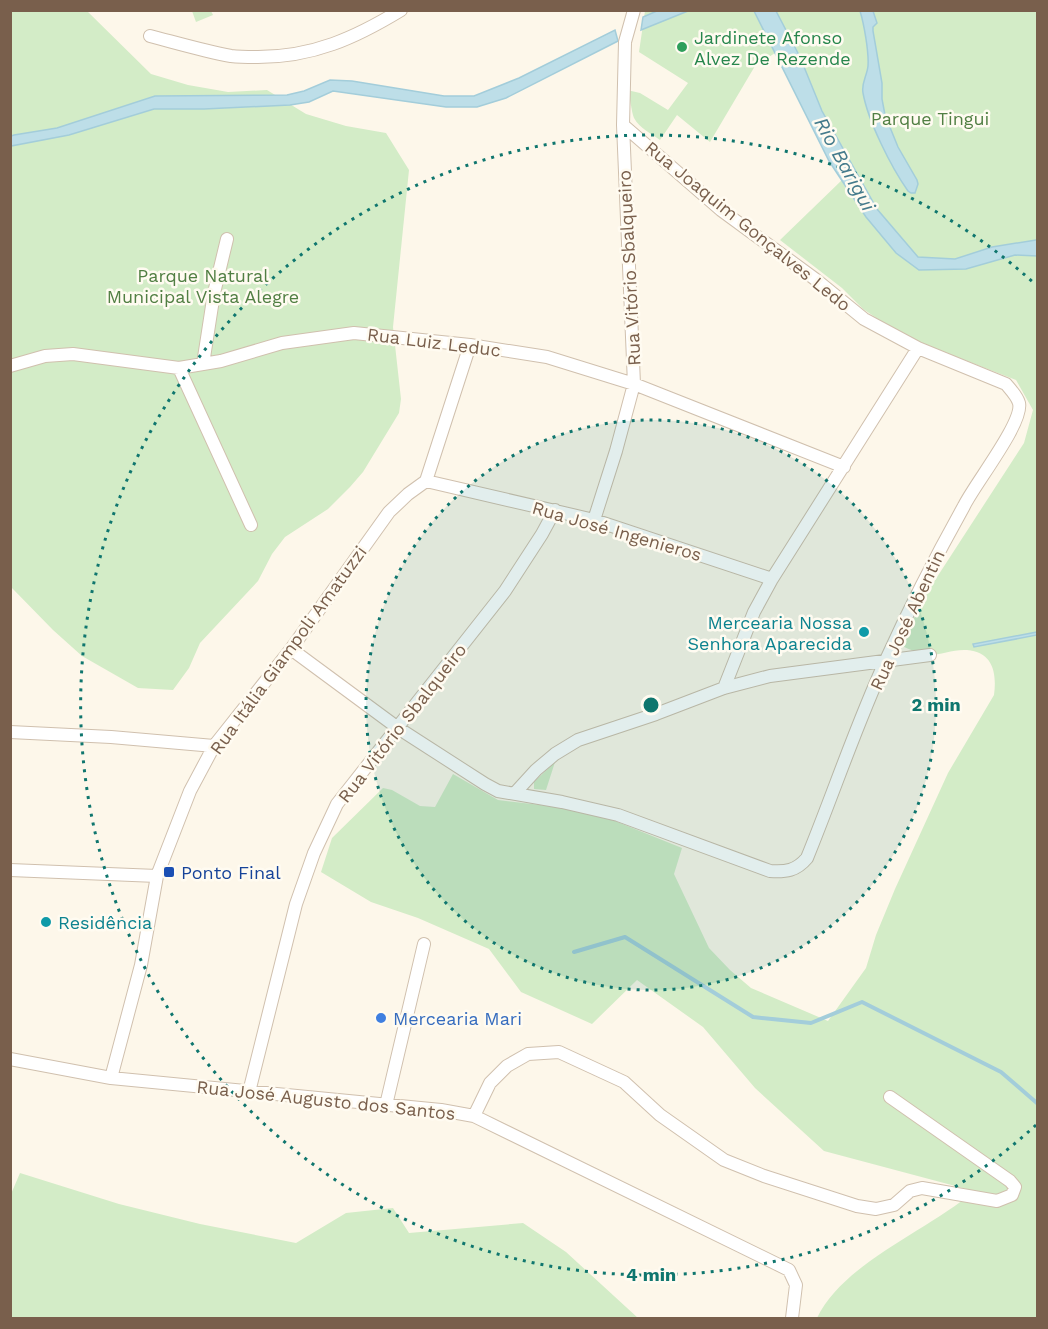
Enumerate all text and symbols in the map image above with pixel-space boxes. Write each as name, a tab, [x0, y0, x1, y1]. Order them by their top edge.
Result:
place label: Jardinete Afonso Alvez De Rezende	[694, 27, 851, 69]
marker: Jardinete Afonso Alvez De Rezende	[675, 40, 689, 54]
park label: Parque Tingui	[871, 108, 989, 129]
water label: Rio Barigui	[809, 113, 881, 216]
street label: Rua Joaquim Gonçalves Ledo	[641, 136, 855, 316]
street label: Rua Vitório Sbalqueiro	[613, 170, 645, 366]
park label: Parque Natural Municipal Vista Alegre	[107, 265, 299, 307]
street label: Rua Luiz Leduc	[366, 323, 502, 361]
street label: Rua José Ingenieros	[530, 497, 704, 565]
street label: Rua Itália Giampoli Amatuzzi	[205, 542, 371, 758]
street label: Rua José Abentin	[865, 546, 949, 694]
place label: Mercearia Nossa Senhora Aparecida	[688, 612, 852, 654]
marker: Mercearia Nossa Senhora Aparecida	[857, 625, 871, 639]
street label: Rua Vitório Sbalqueiro	[333, 639, 471, 807]
text: 2 min	[911, 694, 961, 715]
centre of rings	[641, 695, 661, 715]
place label: Ponto Final	[181, 862, 281, 883]
marker: Ponto Final	[162, 865, 176, 879]
place label: Residência	[58, 912, 152, 933]
marker: Residência	[39, 915, 53, 929]
place label: Mercearia Mari	[393, 1008, 522, 1029]
marker: Mercearia Mari	[374, 1011, 388, 1025]
street label: Rua José Augusto dos Santos	[196, 1076, 456, 1124]
text: 4 min	[626, 1264, 676, 1285]

